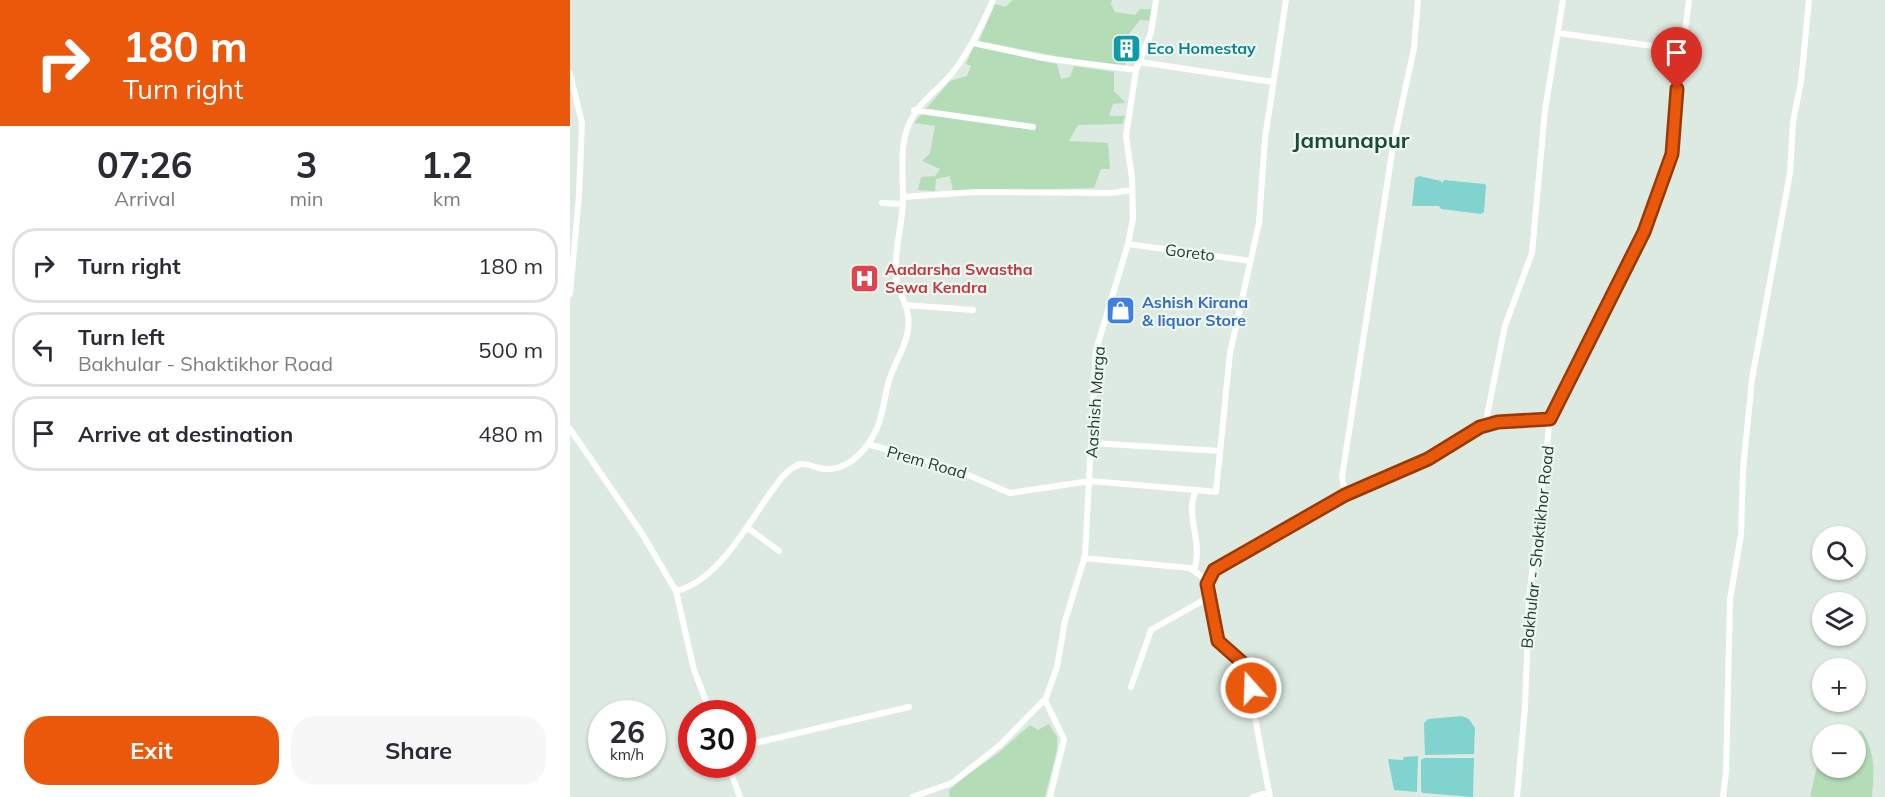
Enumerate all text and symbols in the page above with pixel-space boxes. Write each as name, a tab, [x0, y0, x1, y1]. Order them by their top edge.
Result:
text: 180 m	[123, 20, 248, 73]
icon: right	[24, 24, 102, 102]
pin	[1651, 27, 1702, 89]
building icon: Eco Homestay	[1110, 32, 1142, 64]
icon: arrive	[1660, 36, 1693, 69]
place label: Eco Homestay	[1147, 38, 1256, 58]
text: Turn right	[123, 72, 243, 106]
district label: Jamunapur	[1293, 126, 1410, 154]
text: 07:26	[97, 142, 192, 187]
text: 3	[296, 142, 317, 187]
text: 1.2	[421, 142, 473, 187]
text: Arrival	[114, 186, 175, 211]
text: min	[290, 186, 324, 211]
text: km	[433, 186, 461, 211]
street label: Goreto	[1164, 239, 1216, 265]
icon: right	[27, 249, 60, 282]
text: Turn right	[78, 252, 181, 280]
text: 180 m	[478, 252, 543, 280]
place label: Aadarsha Swastha Sewa Kendra	[885, 259, 1033, 297]
hospital icon: Aadarsha Swastha Sewa Kendra	[848, 262, 880, 294]
place label: Ashish Kirana & liquor Store	[1142, 292, 1248, 330]
shop icon: Ashish Kirana & liquor Store	[1105, 295, 1137, 327]
text: Turn left	[78, 323, 165, 351]
icon: left	[27, 333, 60, 366]
text: 500 m	[478, 336, 543, 364]
street label: Aashish Marga	[1081, 345, 1109, 459]
text: Bakhular - Shaktikhor Road	[78, 351, 333, 376]
icon: arrive	[27, 417, 60, 450]
text: Arrive at destination	[78, 420, 293, 448]
text: 480 m	[478, 420, 543, 448]
street label: Prem Road	[885, 441, 969, 483]
street label: Bakhular - Shaktikhor Road	[1516, 444, 1558, 650]
map controls	[1812, 526, 1866, 778]
button: search	[1812, 526, 1866, 580]
button: layers	[1812, 592, 1866, 646]
position arrow	[1219, 656, 1283, 720]
button: +	[1812, 658, 1866, 712]
speed limit sign: 30	[678, 700, 756, 778]
text: 26	[609, 713, 645, 751]
button: Exit	[24, 716, 279, 785]
button: Share	[291, 716, 546, 785]
button: −	[1812, 724, 1866, 778]
text: km/h	[610, 745, 644, 764]

